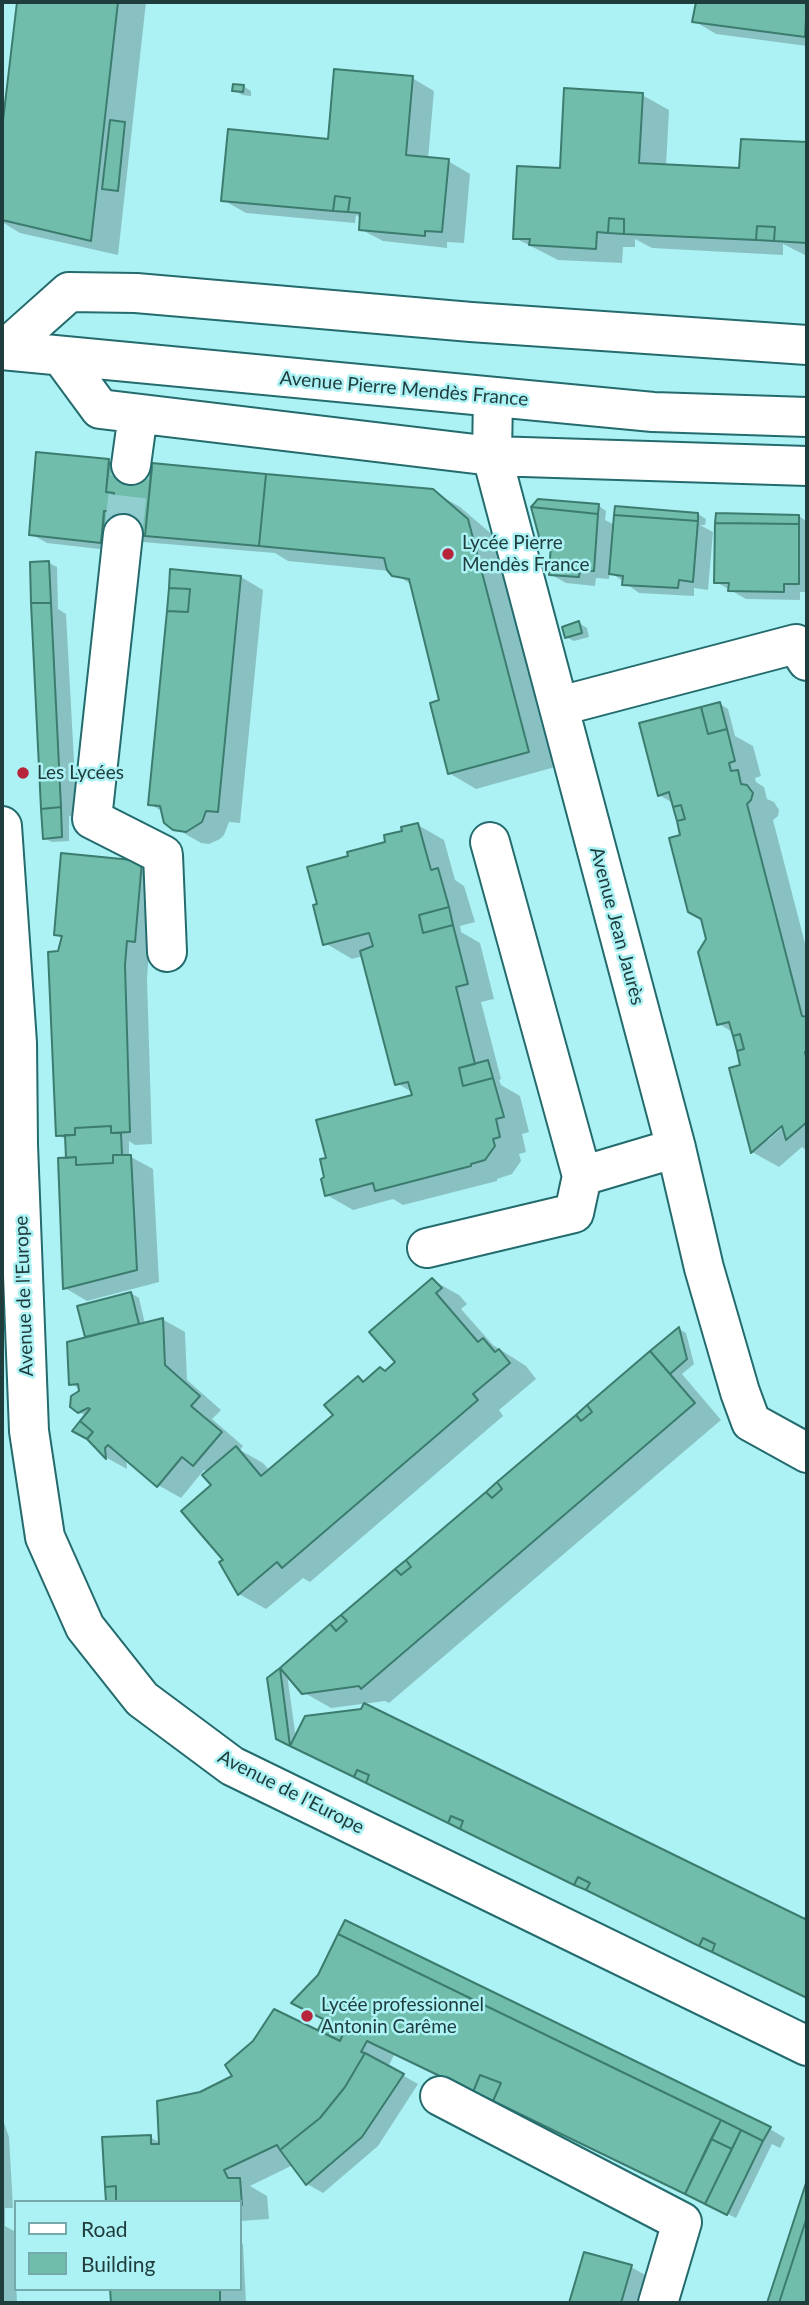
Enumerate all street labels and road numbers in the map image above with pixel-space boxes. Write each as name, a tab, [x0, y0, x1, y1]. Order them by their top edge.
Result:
street label: Avenue Pierre Mendès France	[279, 367, 529, 411]
street label: Avenue Jean Jaurès	[585, 844, 649, 1008]
street label: Avenue de l'Europe	[10, 1215, 38, 1377]
street label: Avenue de l'Europe	[214, 1745, 368, 1839]

